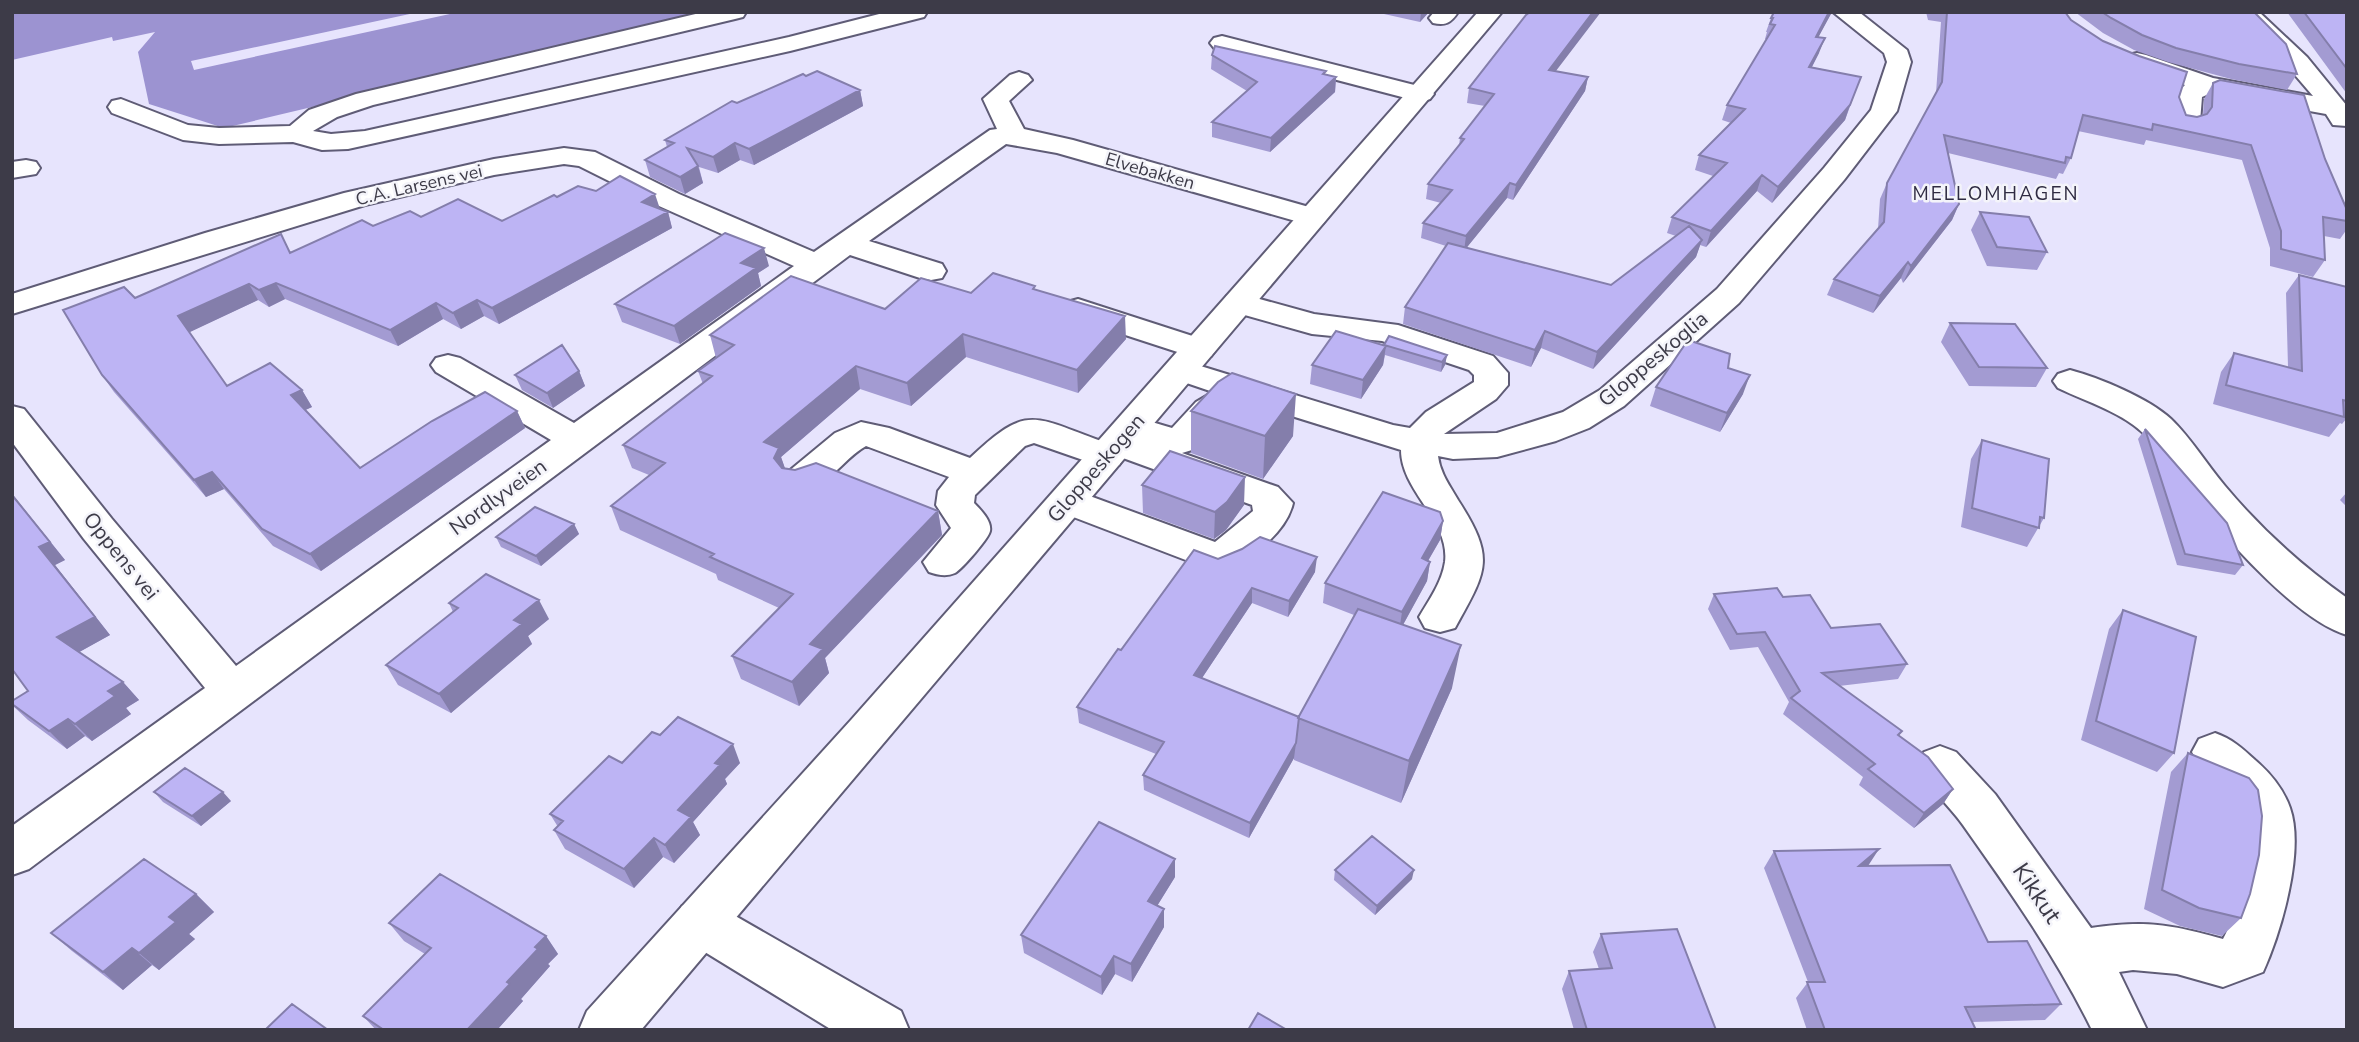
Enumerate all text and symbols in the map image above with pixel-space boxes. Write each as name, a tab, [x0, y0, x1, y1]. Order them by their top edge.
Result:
street label: Elvebakken	[1103, 147, 1197, 195]
street label: C.A. Larsens vei	[353, 159, 485, 211]
district label: MELLOMHAGEN	[1912, 181, 2080, 207]
street label: Gloppeskoglia	[1592, 305, 1714, 413]
street label: Gloppeskogen	[1041, 407, 1151, 529]
street label: Nordlyveien	[444, 452, 552, 542]
street label: Oppens vei	[77, 506, 165, 606]
street label: Kikkut	[2005, 857, 2069, 930]

